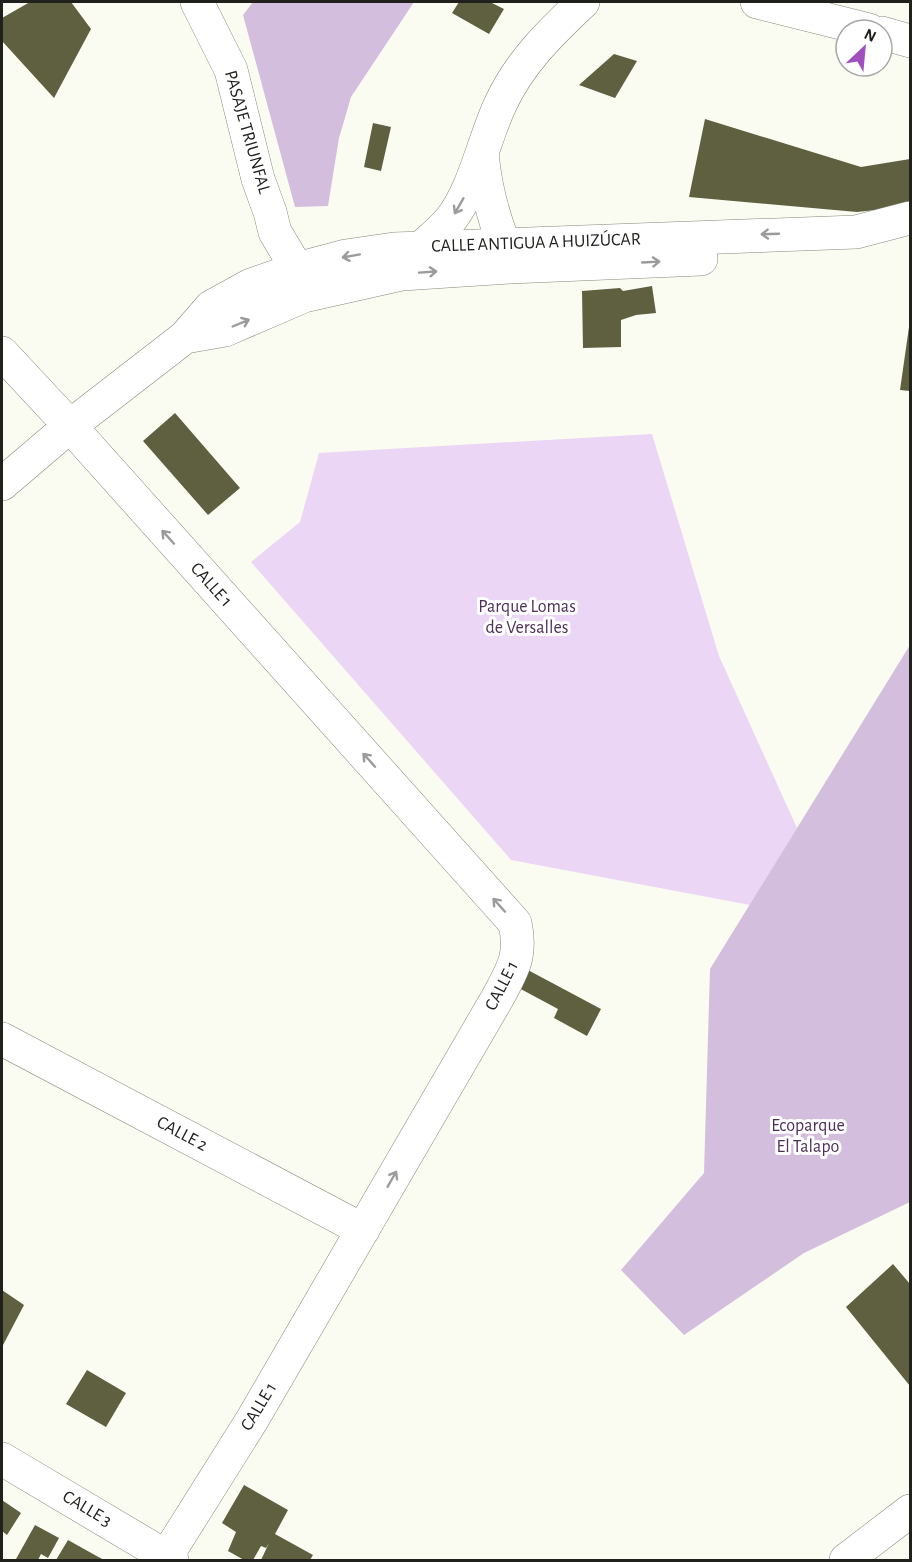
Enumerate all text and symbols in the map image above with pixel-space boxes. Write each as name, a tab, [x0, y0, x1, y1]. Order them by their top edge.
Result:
north arrow	[834, 18, 894, 78]
text: N	[862, 26, 879, 45]
street label: PASAJE TRIUNFAL	[221, 68, 273, 196]
one-way arrow	[453, 196, 464, 214]
street label: CALLE ANTIGUA A HUIZÚCAR	[431, 227, 641, 256]
one-way arrow	[760, 229, 780, 240]
one-way arrow	[341, 250, 361, 261]
one-way arrow	[641, 256, 661, 267]
one-way arrow	[418, 267, 438, 278]
one-way arrow	[231, 317, 250, 328]
one-way arrow	[161, 530, 175, 545]
street label: CALLE 1	[187, 559, 235, 611]
park label: Parque Lomas de Versalles	[478, 598, 576, 637]
one-way arrow	[362, 753, 376, 768]
one-way arrow	[492, 898, 506, 913]
street label: CALLE 1	[482, 958, 522, 1014]
street label: CALLE 2	[154, 1113, 210, 1155]
park label: Ecoparque El Talapo	[771, 1117, 845, 1156]
one-way arrow	[386, 1171, 398, 1188]
street label: CALLE 1	[238, 1380, 280, 1434]
street label: CALLE 3	[59, 1487, 115, 1531]

